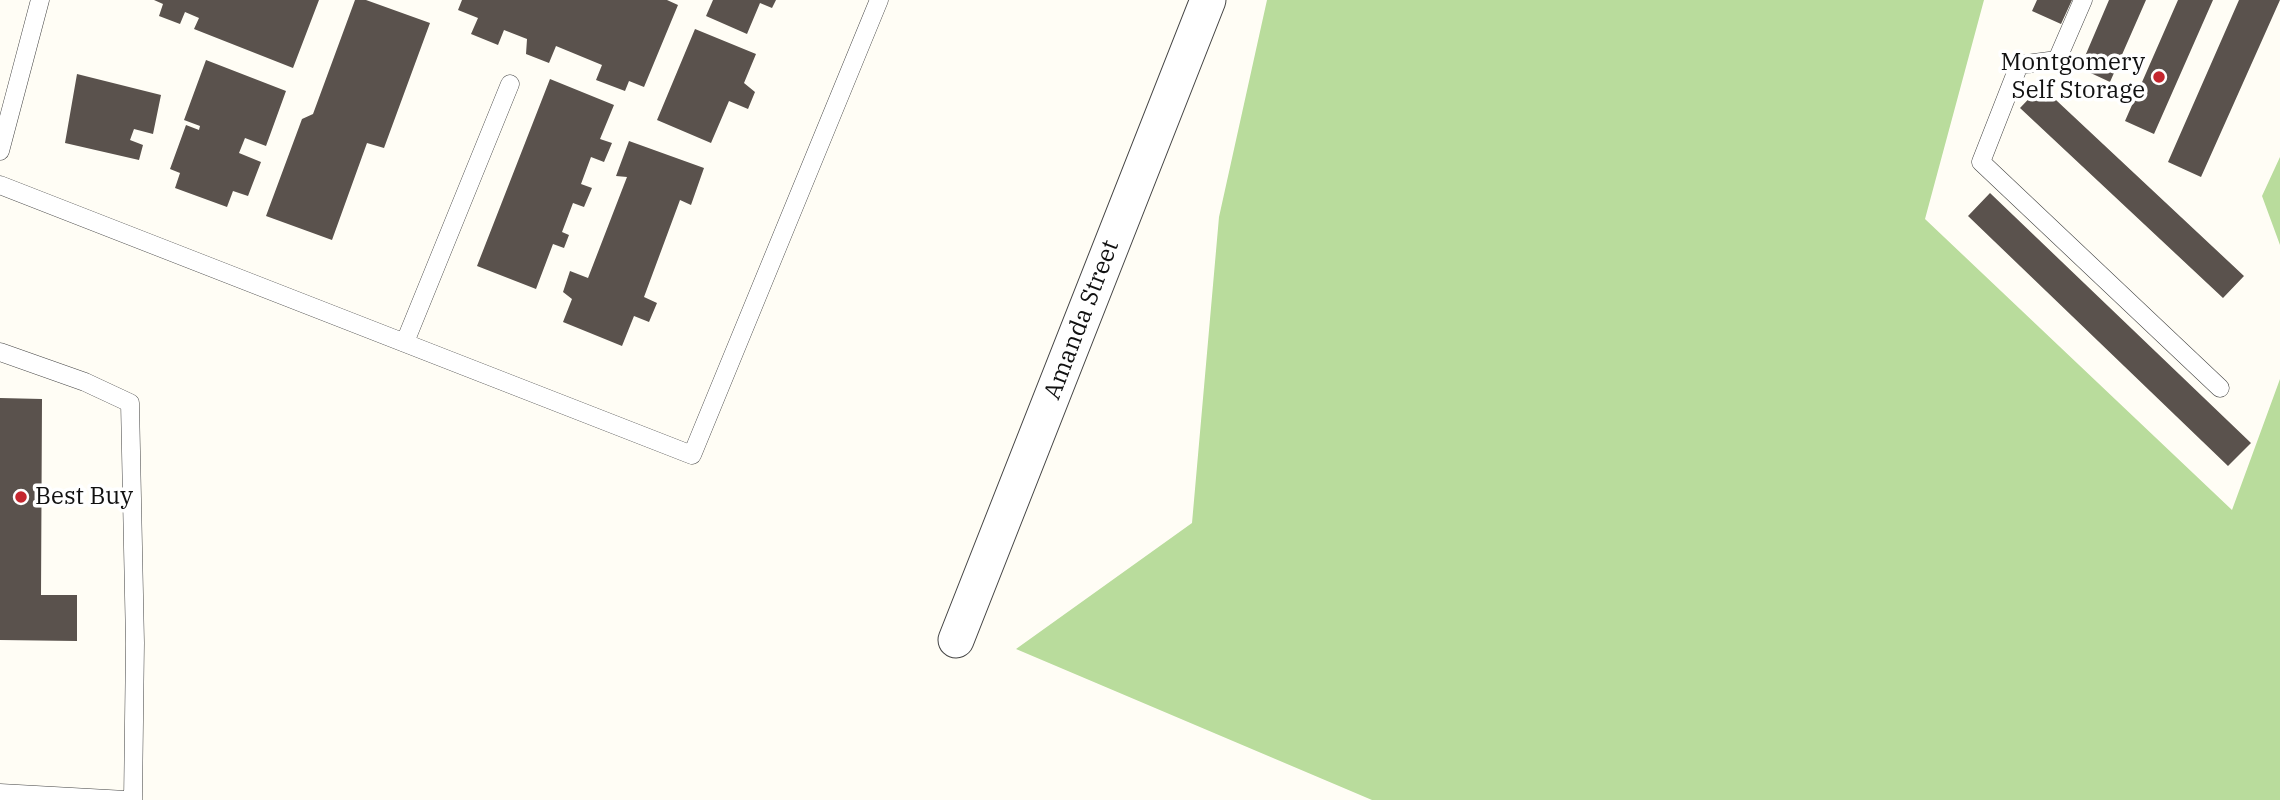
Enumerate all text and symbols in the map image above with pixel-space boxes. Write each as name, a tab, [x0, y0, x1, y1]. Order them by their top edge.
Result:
place label: Montgomery Self Storage	[2001, 49, 2145, 105]
marker: Montgomery Self Storage	[2151, 69, 2167, 85]
street label: Amanda Street	[1038, 236, 1126, 404]
place label: Best Buy	[35, 483, 133, 511]
marker: Best Buy	[13, 489, 29, 505]

